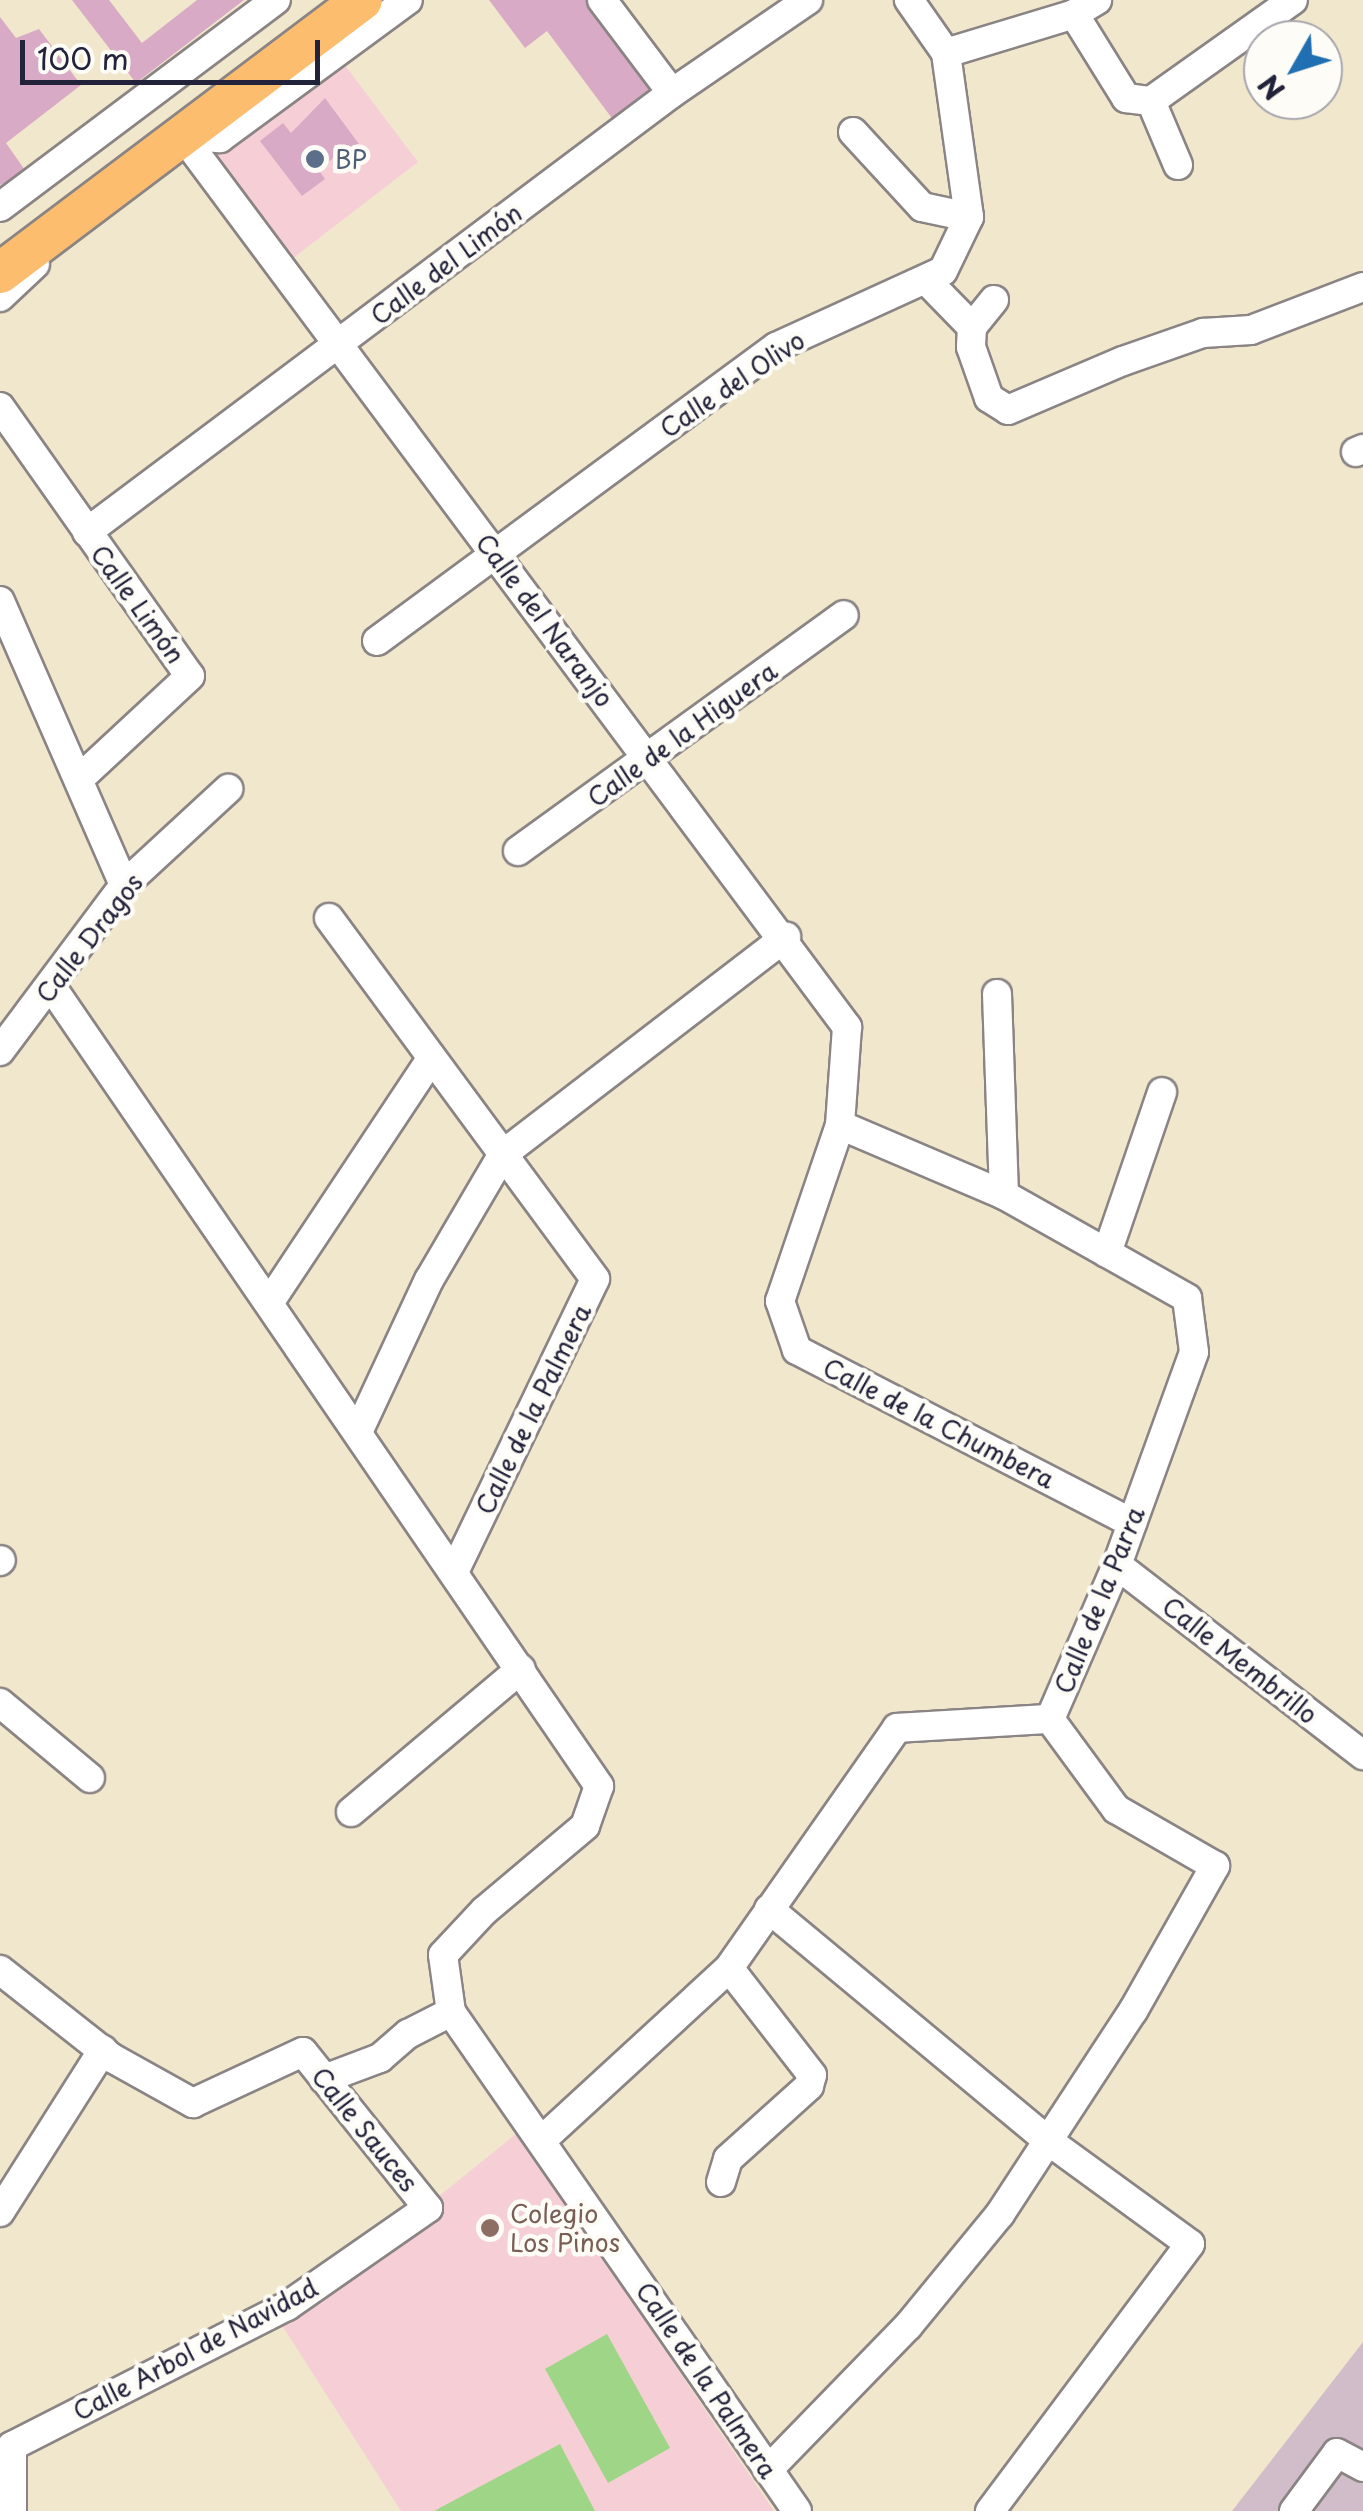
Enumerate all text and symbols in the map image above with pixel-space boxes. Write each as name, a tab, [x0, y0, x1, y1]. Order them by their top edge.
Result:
scale bar	[25, 20, 325, 82]
north arrow	[1243, 20, 1343, 120]
text: 100 m	[37, 35, 129, 80]
text: N	[1247, 66, 1295, 110]
place label: BP	[335, 144, 367, 174]
marker: BP	[304, 148, 326, 170]
street label: Calle del Limón	[364, 197, 528, 331]
street label: Calle del Olivo	[652, 324, 812, 444]
street label: Calle del Naranjo	[470, 528, 620, 712]
street label: Calle Limón	[85, 538, 191, 670]
street label: Calle de la Higuera	[580, 654, 784, 814]
street label: Calle Dragos	[29, 867, 149, 1009]
street label: Calle de la Palmera	[468, 1297, 598, 1521]
street label: Calle de la Chumbera	[817, 1351, 1061, 1495]
street label: Calle de la Parra	[1047, 1501, 1151, 1699]
street label: Calle Membrillo	[1157, 1591, 1323, 1729]
street label: Calle Sauces	[306, 2061, 424, 2197]
place label: Colegio Los Pinos	[510, 2199, 621, 2258]
marker: Colegio Los Pinos	[479, 2217, 501, 2239]
street label: Calle Arbol de Navidad	[67, 2271, 323, 2427]
street label: Calle de la Palmera	[629, 2275, 785, 2485]

